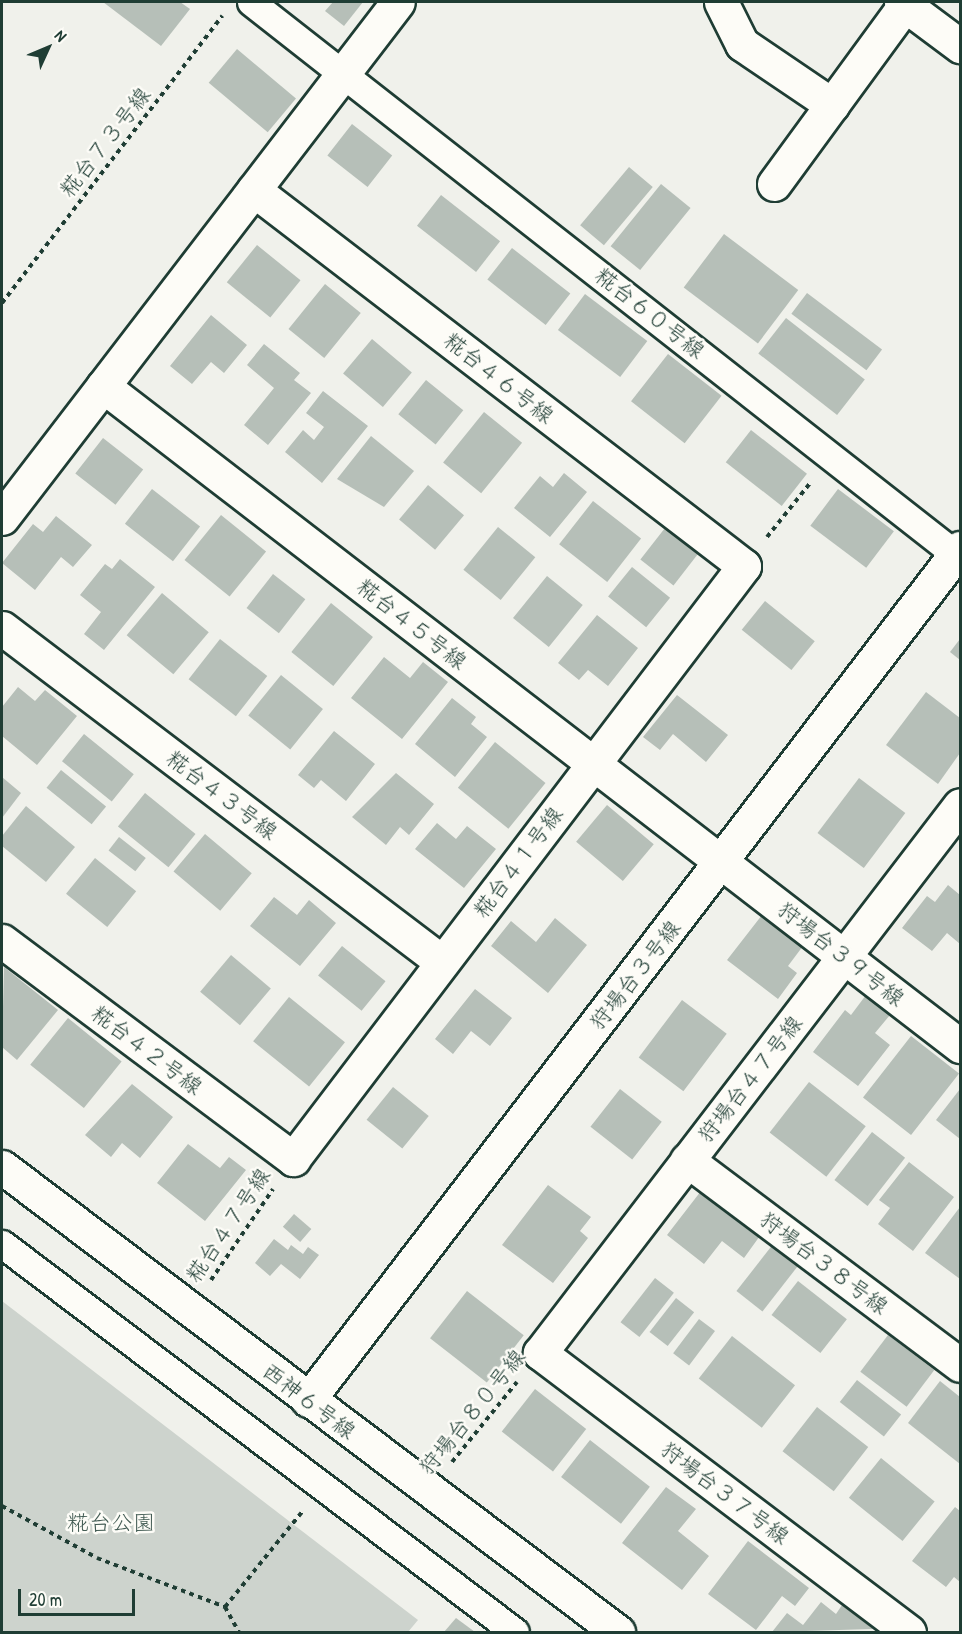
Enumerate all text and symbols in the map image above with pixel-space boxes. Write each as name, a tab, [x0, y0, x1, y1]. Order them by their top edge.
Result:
north arrow	[18, 18, 78, 78]
text: N	[50, 25, 72, 46]
street label: 糀台７３号線	[54, 82, 156, 202]
street label: 糀台６０号線	[590, 262, 710, 364]
street label: 糀台４６号線	[439, 327, 559, 429]
street label: 糀台４５号線	[352, 573, 472, 675]
street label: 糀台４３号線	[161, 745, 283, 845]
street label: 糀台４１号線	[468, 801, 568, 923]
street label: 狩場台３９号線	[772, 896, 910, 1012]
street label: 狩場台３号線	[584, 915, 686, 1035]
street label: 糀台４２号線	[86, 1000, 208, 1100]
street label: 狩場台４７号線	[692, 1010, 808, 1148]
street label: 糀台４７号線	[180, 1163, 276, 1287]
street label: 狩場台３８号線	[755, 1206, 893, 1320]
street label: 狩場台８０号線	[413, 1344, 531, 1480]
street label: 西神６号線	[257, 1357, 361, 1445]
street label: 狩場台３７号線	[656, 1436, 794, 1550]
park label: 糀台公園	[67, 1510, 155, 1536]
scale bar	[21, 1577, 138, 1615]
text: 20 m	[29, 1587, 62, 1612]

